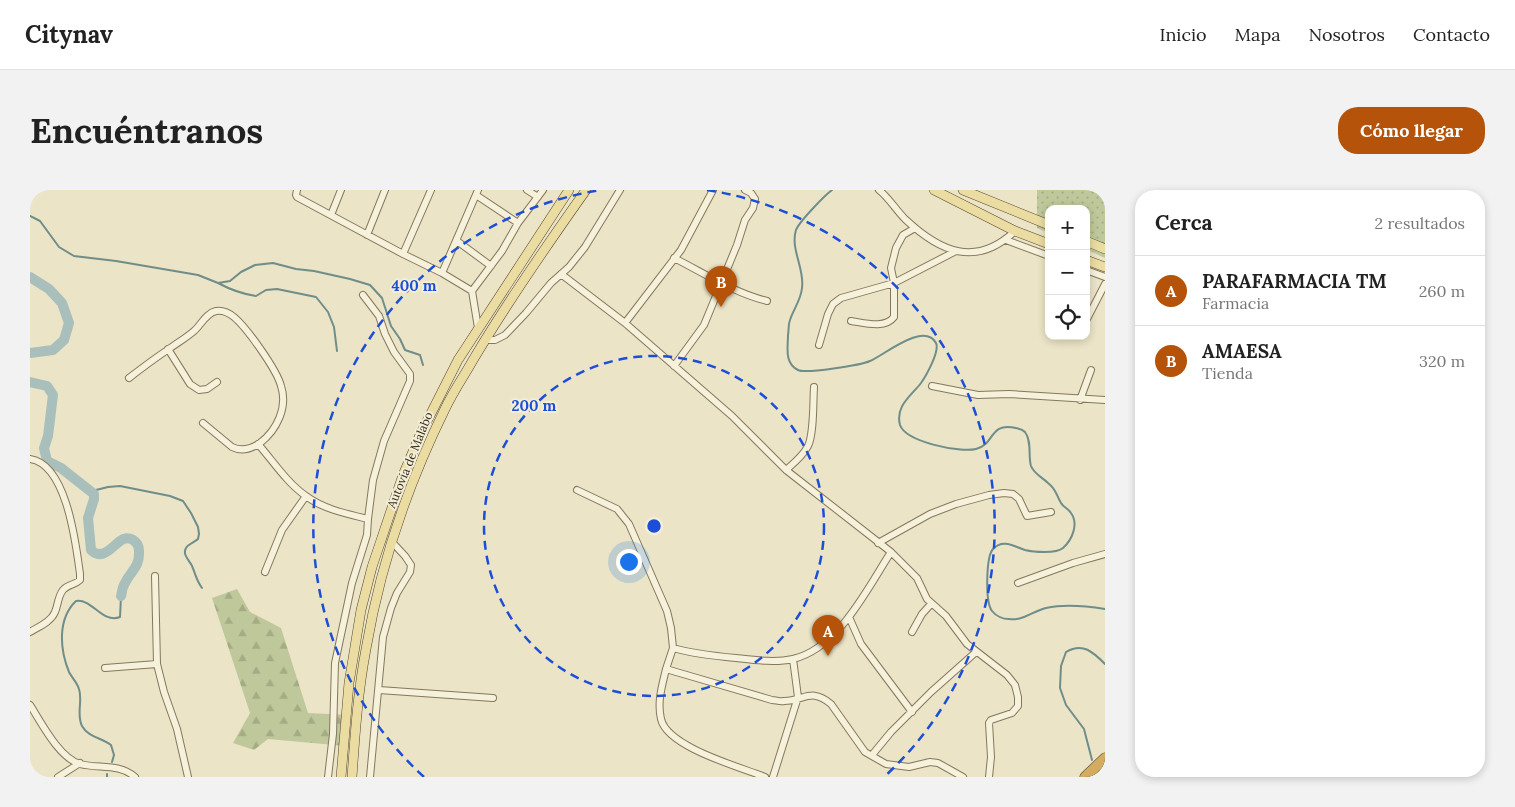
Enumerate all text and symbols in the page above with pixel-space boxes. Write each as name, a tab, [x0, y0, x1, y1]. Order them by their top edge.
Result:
text: Citynav	[25, 19, 113, 50]
text: Inicio	[1160, 23, 1207, 46]
text: Mapa	[1235, 23, 1280, 46]
text: Nosotros	[1308, 23, 1385, 46]
text: Contacto	[1413, 23, 1490, 46]
button: Cómo llegar	[1338, 107, 1485, 154]
text: Encuéntranos	[30, 108, 263, 153]
map controls	[1045, 205, 1090, 340]
button: +	[1045, 205, 1090, 250]
text: Cerca	[1155, 209, 1213, 236]
text: 2 resultados	[1375, 213, 1465, 233]
button: −	[1045, 250, 1090, 295]
pin: B	[705, 266, 737, 307]
text: PARAFARMACIA TM	[1202, 269, 1387, 293]
text: 400 m	[391, 276, 437, 295]
text: A	[1166, 281, 1176, 301]
text: 260 m	[1419, 281, 1465, 301]
text: Farmacia	[1202, 293, 1269, 313]
button: locate	[1045, 295, 1090, 340]
text: AMAESA	[1202, 339, 1282, 363]
text: B	[1166, 351, 1176, 371]
text: 320 m	[1419, 351, 1465, 371]
text: Tienda	[1202, 363, 1253, 383]
text: 200 m	[512, 396, 557, 415]
street label: Autovía de Malabo	[383, 409, 436, 511]
centre of rings	[645, 517, 663, 535]
your location	[616, 549, 642, 575]
pin: A	[812, 615, 844, 656]

